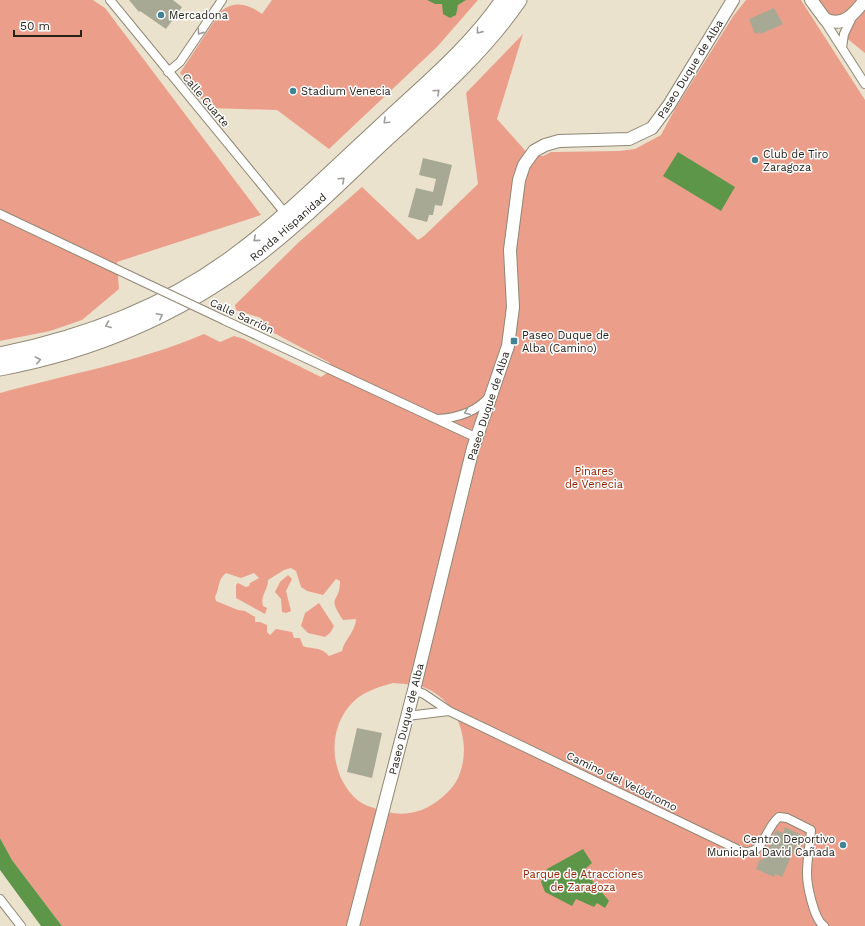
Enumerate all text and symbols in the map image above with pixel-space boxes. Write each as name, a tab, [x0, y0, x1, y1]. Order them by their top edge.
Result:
place label: Mercadona	[169, 9, 228, 22]
marker: Mercadona	[156, 10, 166, 20]
scale bar	[14, 12, 81, 38]
street label: Paseo Duque de Alba	[655, 17, 726, 121]
text: 50 m	[20, 19, 50, 33]
one-way arrow	[477, 26, 484, 33]
one-way arrow	[197, 28, 205, 35]
street label: Calle Cuarte	[179, 71, 232, 130]
place label: Stadium Venecia	[301, 85, 391, 98]
marker: Stadium Venecia	[288, 86, 298, 96]
one-way arrow	[432, 89, 440, 97]
one-way arrow	[383, 116, 391, 124]
place label: Club de Tiro Zaragoza	[763, 148, 828, 174]
marker: Club de Tiro Zaragoza	[750, 155, 760, 165]
one-way arrow	[337, 177, 345, 185]
street label: Ronda Hispanidad	[248, 191, 329, 264]
one-way arrow	[253, 234, 261, 241]
street label: Calle Sarrión	[208, 296, 276, 337]
one-way arrow	[156, 314, 163, 321]
one-way arrow	[105, 321, 112, 329]
place label: Paseo Duque de Alba (Camino)	[522, 329, 609, 355]
marker: Paseo Duque de Alba (Camino)	[509, 336, 519, 346]
street label: Paseo Duque de Alba	[465, 350, 512, 462]
one-way arrow	[35, 357, 41, 365]
one-way arrow	[463, 408, 470, 416]
park label: Pinares de Venecia	[565, 465, 623, 491]
street label: Paseo Duque de Alba	[386, 662, 427, 776]
street label: Camino del Velódromo	[564, 749, 679, 814]
place label: Centro Deportivo Municipal David Cañada	[707, 833, 835, 859]
marker: Centro Deportivo Municipal David Cañada	[838, 840, 848, 850]
park label: Parque de Atracciones de Zaragoza	[523, 868, 643, 894]

